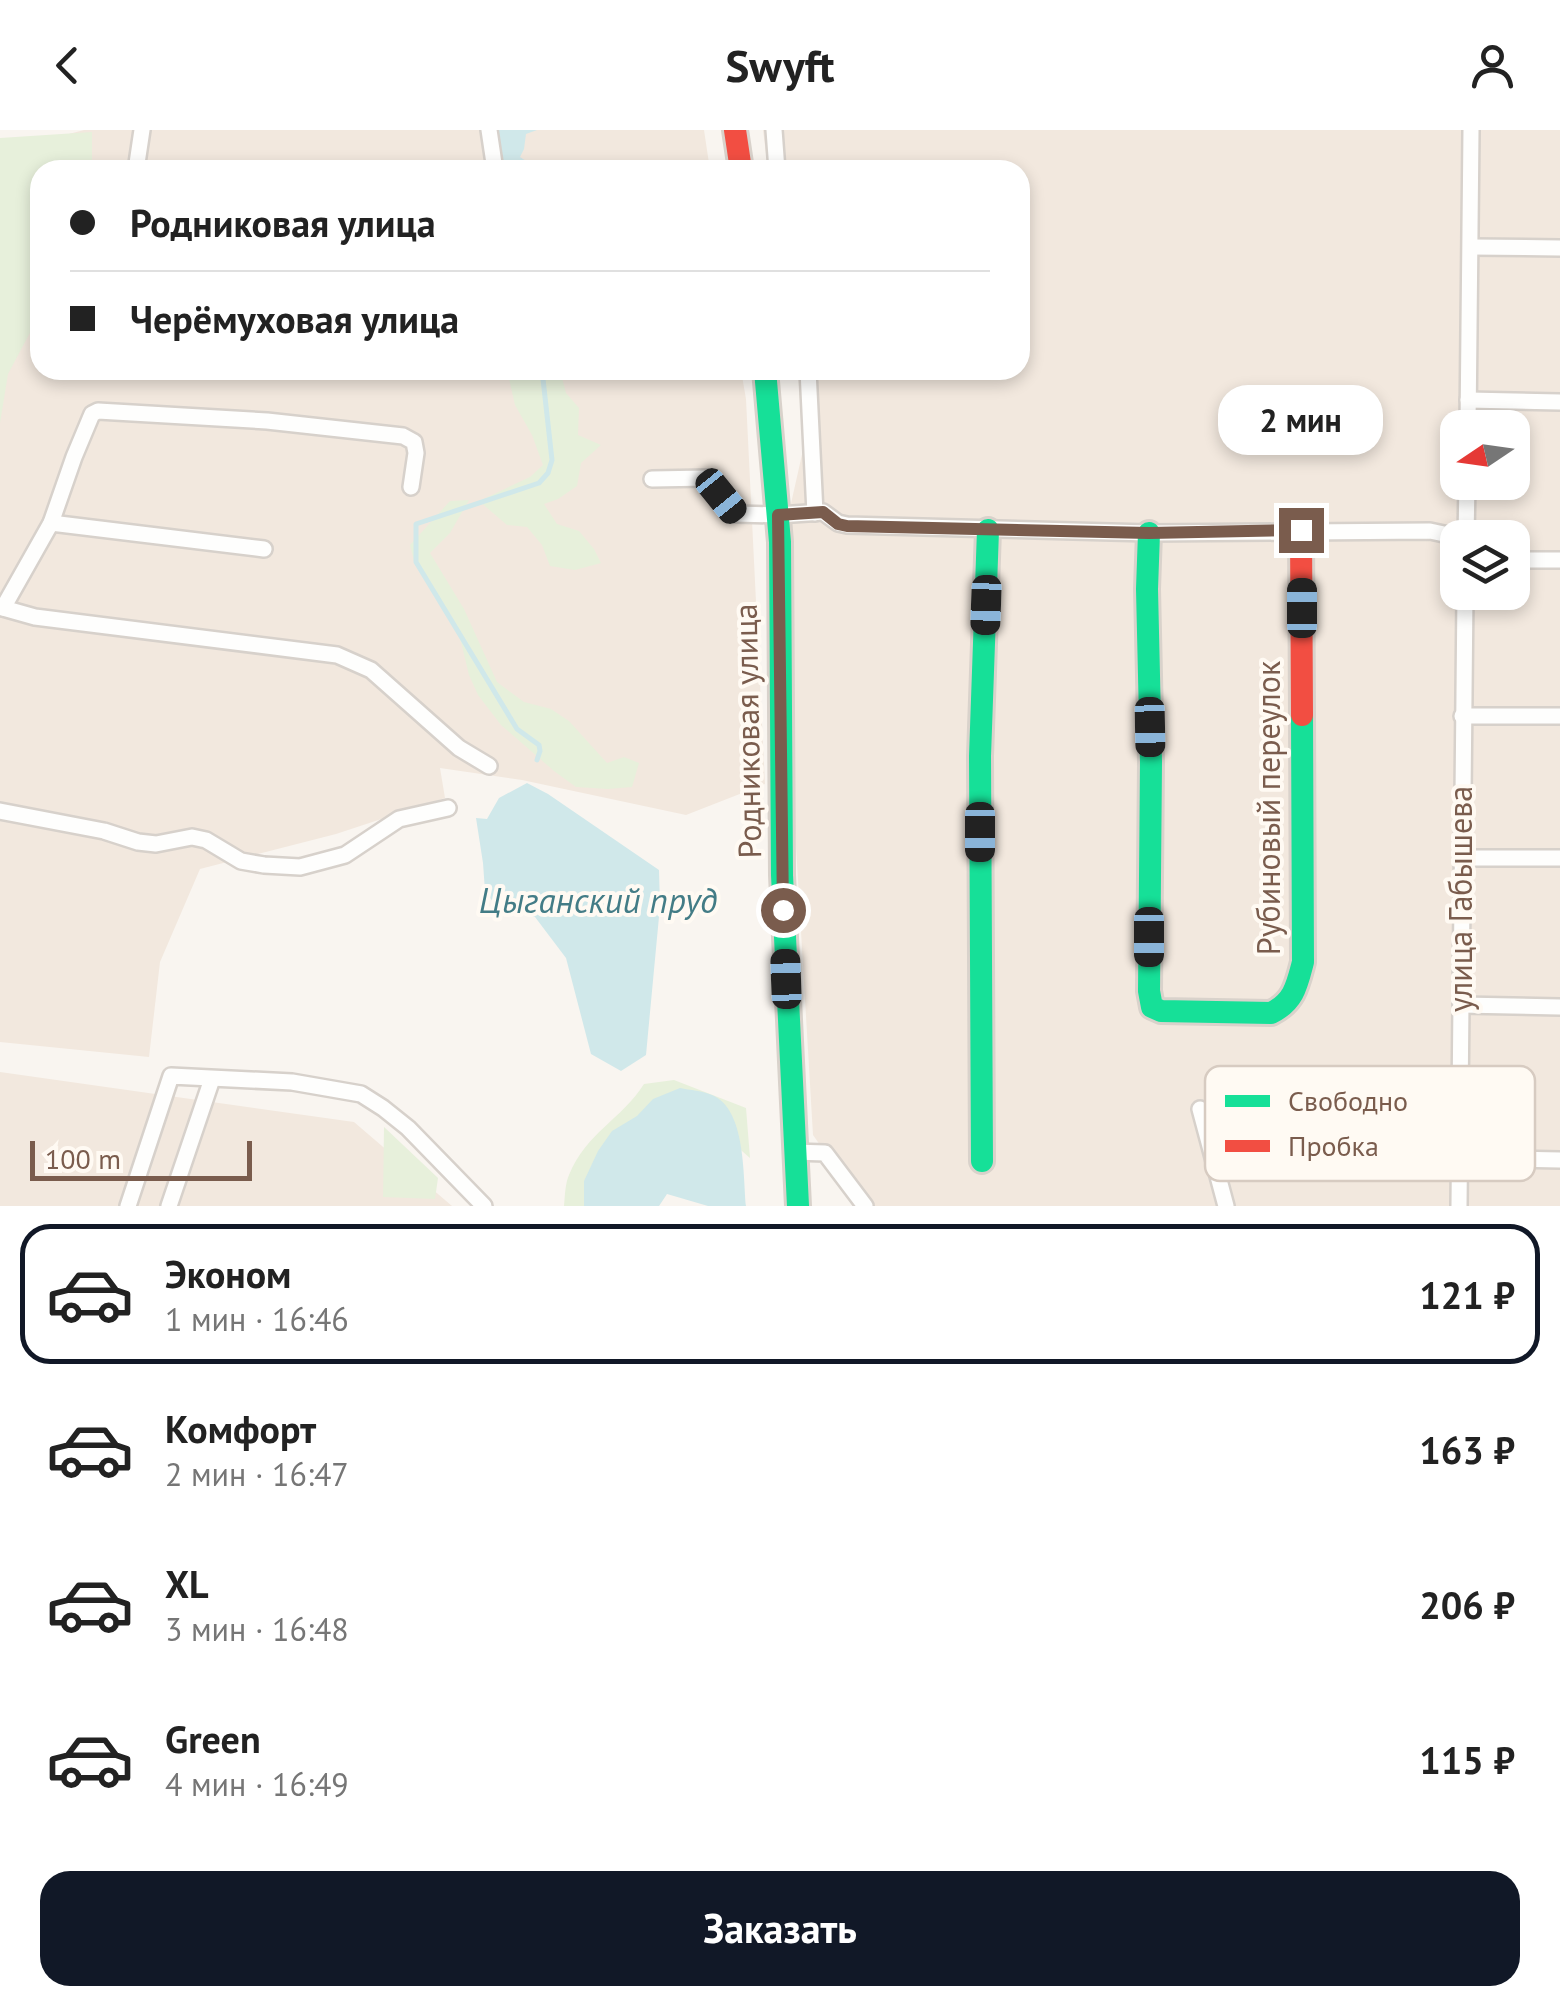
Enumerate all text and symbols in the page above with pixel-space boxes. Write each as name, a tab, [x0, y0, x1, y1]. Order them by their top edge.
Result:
text: Swyft	[725, 36, 835, 94]
icon: back	[40, 38, 95, 93]
icon: person	[1465, 38, 1520, 93]
text: Родниковая улица	[130, 198, 436, 247]
text: Черёмуховая улица	[130, 294, 459, 343]
callout: 2 мин	[1218, 385, 1384, 455]
text: 2 мин	[1259, 399, 1342, 441]
north arrow	[1440, 410, 1530, 500]
map controls	[1440, 410, 1530, 610]
car	[690, 463, 752, 529]
route end	[1279, 508, 1324, 553]
button: layers	[1440, 520, 1530, 610]
car	[970, 574, 1002, 636]
car	[1287, 578, 1317, 638]
street label: Родниковая улица	[724, 603, 770, 859]
street label: Рубиновый переулок	[1247, 660, 1289, 955]
car	[1134, 697, 1166, 757]
street label: улица Габышева	[1439, 786, 1481, 1012]
car	[965, 802, 995, 862]
water label: Цыганский пруд	[479, 877, 717, 923]
route start	[761, 888, 806, 933]
car	[1134, 907, 1164, 967]
car	[770, 948, 802, 1010]
legend	[1205, 1066, 1535, 1181]
text: Свободно	[1288, 1082, 1408, 1119]
text: Пробка	[1288, 1127, 1379, 1164]
scale bar	[30, 1136, 252, 1180]
text: 100 m	[45, 1140, 121, 1177]
icon: car	[45, 1249, 135, 1339]
text: Эконом	[165, 1249, 291, 1298]
text: 121 ₽	[1419, 1270, 1515, 1319]
text: 1 мин · 16:46	[165, 1298, 349, 1340]
icon: car	[45, 1404, 135, 1494]
text: Комфорт	[165, 1404, 316, 1453]
text: 163 ₽	[1419, 1425, 1515, 1474]
text: 2 мин · 16:47	[165, 1453, 349, 1495]
icon: car	[45, 1559, 135, 1649]
text: XL	[165, 1559, 209, 1608]
text: 206 ₽	[1419, 1580, 1515, 1629]
text: 3 мин · 16:48	[165, 1608, 349, 1650]
icon: car	[45, 1714, 135, 1804]
text: Green	[165, 1714, 261, 1763]
text: 115 ₽	[1419, 1735, 1515, 1784]
text: 4 мин · 16:49	[165, 1763, 349, 1805]
button: Заказать	[40, 1871, 1520, 1986]

